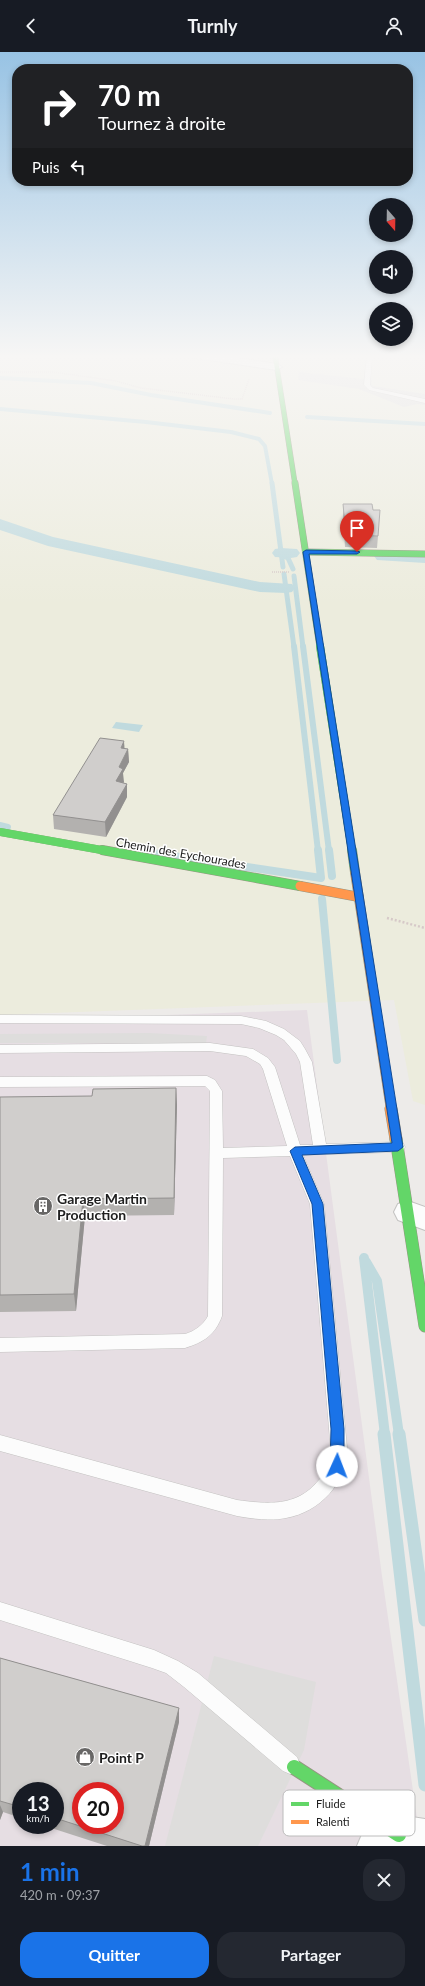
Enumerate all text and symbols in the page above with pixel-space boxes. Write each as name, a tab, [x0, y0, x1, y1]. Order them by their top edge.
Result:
icon: back	[20, 15, 42, 37]
text: Turnly	[187, 15, 238, 37]
icon: person	[383, 15, 405, 37]
text: 70 m	[98, 78, 161, 112]
icon: right	[32, 80, 84, 132]
text: Tournez à droite	[98, 112, 226, 134]
icon: left	[67, 156, 89, 178]
text: Puis	[32, 158, 59, 176]
north arrow	[369, 198, 413, 242]
map controls	[369, 198, 413, 346]
button: sound	[369, 250, 413, 294]
button: layers	[369, 302, 413, 346]
pin	[340, 511, 374, 552]
icon: arrive	[346, 517, 368, 539]
street label: Chemin des Eychourades	[115, 834, 247, 872]
place label: Garage Martin Production	[57, 1190, 147, 1223]
building icon: Garage Martin Production	[32, 1195, 54, 1217]
position arrow	[316, 1445, 358, 1487]
shop icon: Point P	[74, 1746, 96, 1768]
place label: Point P	[99, 1749, 144, 1766]
speed limit sign: 20	[72, 1782, 124, 1834]
legend	[283, 1790, 415, 1836]
text: 13	[26, 1791, 50, 1815]
text: Fluide	[316, 1797, 346, 1810]
text: km/h	[26, 1812, 50, 1824]
text: Ralenti	[316, 1815, 350, 1828]
text: 1 min	[20, 1857, 80, 1886]
button: close	[363, 1859, 405, 1901]
text: 420 m · 09:37	[20, 1887, 100, 1903]
button: Quitter	[20, 1932, 209, 1978]
button: Partager	[217, 1932, 405, 1978]

